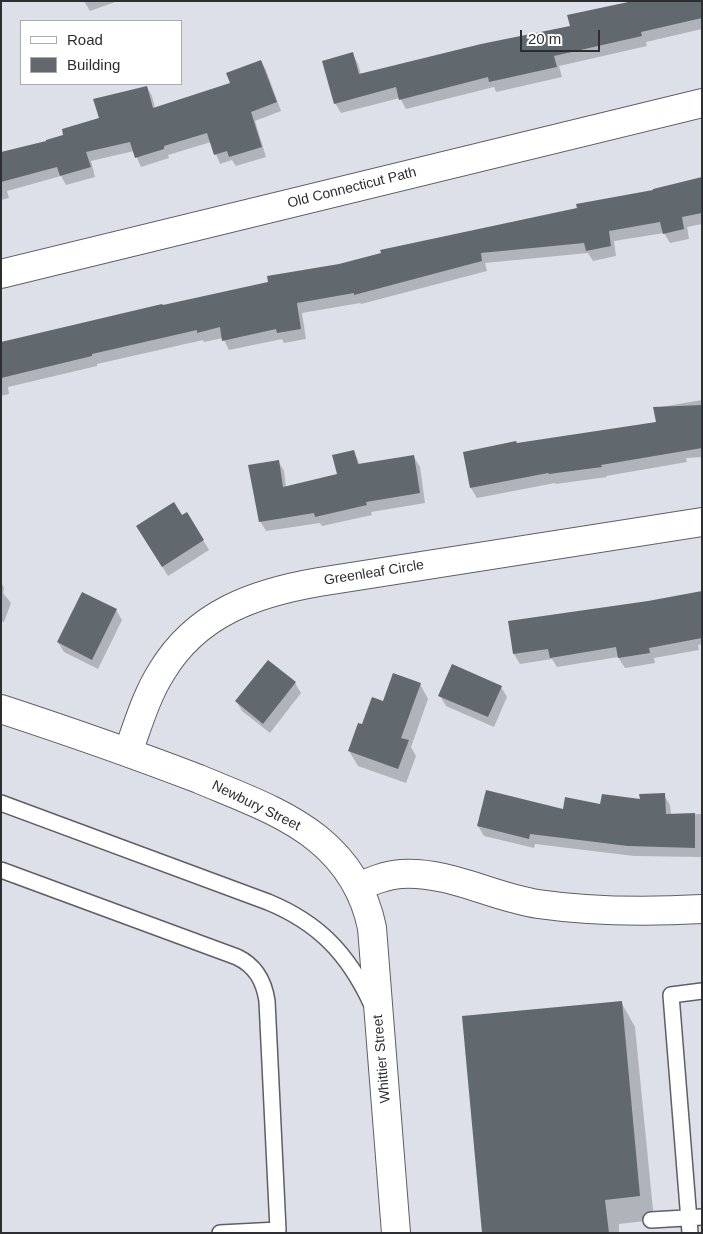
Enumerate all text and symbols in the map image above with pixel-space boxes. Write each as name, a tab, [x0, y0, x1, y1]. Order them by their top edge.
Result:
legend	[20, 20, 182, 85]
scale bar	[523, 20, 603, 52]
text: 20 m	[528, 30, 561, 47]
text: Road	[67, 31, 103, 48]
text: Building	[67, 56, 120, 73]
street label: Old Connecticut Path	[286, 164, 418, 212]
street label: Greenleaf Circle	[323, 557, 425, 589]
street label: Newbury Street	[209, 777, 303, 835]
street label: Whittier Street	[370, 1014, 394, 1104]

